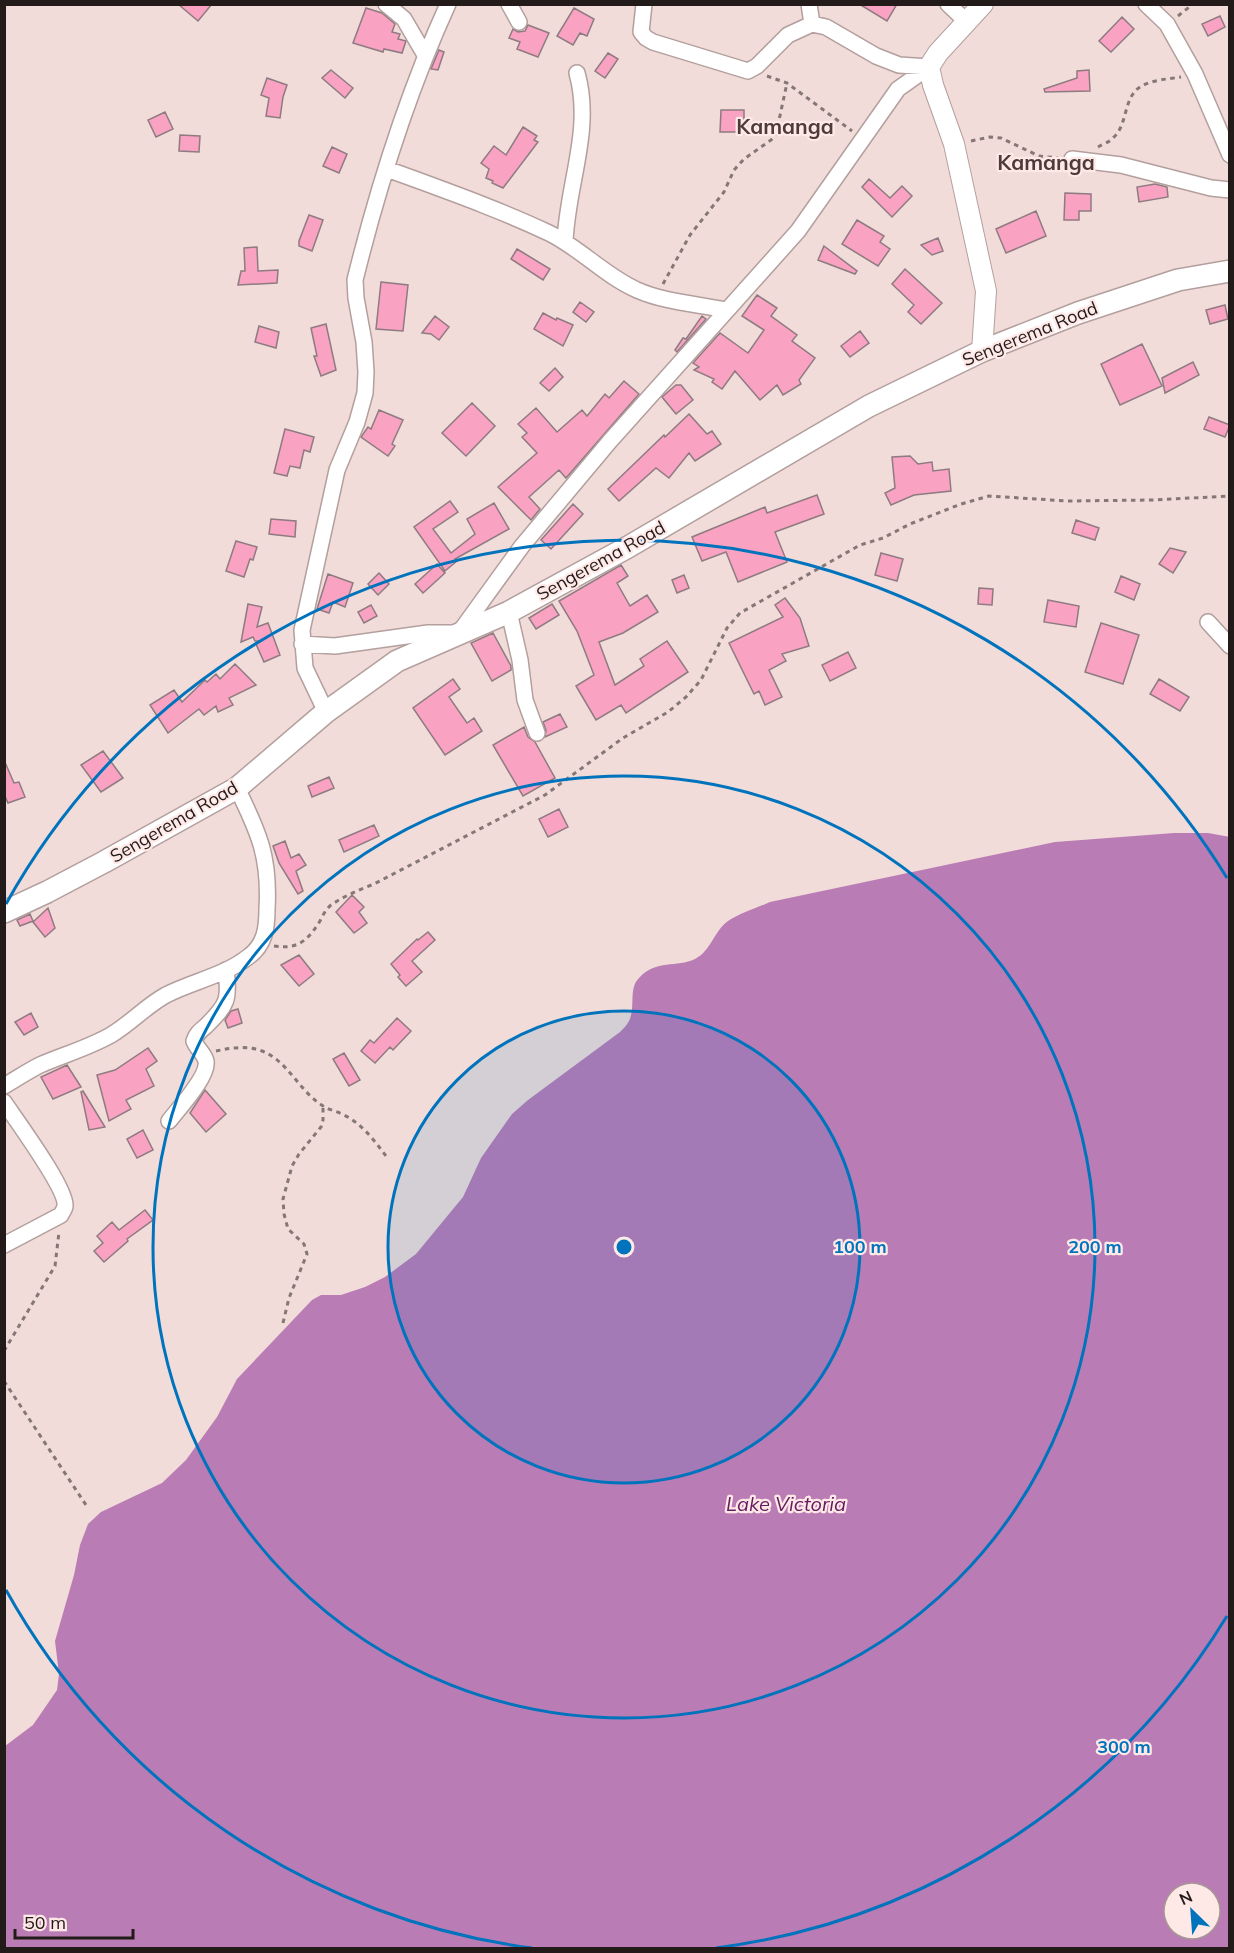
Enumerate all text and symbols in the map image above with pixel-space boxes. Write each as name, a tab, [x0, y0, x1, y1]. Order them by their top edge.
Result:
district label: Kamanga	[736, 113, 834, 139]
district label: Kamanga	[997, 149, 1095, 175]
street label: Sengerema Road	[959, 296, 1101, 371]
street label: Sengerema Road	[532, 516, 669, 605]
street label: Sengerema Road	[106, 776, 242, 867]
text: 100 m	[833, 1235, 887, 1258]
text: 200 m	[1068, 1235, 1122, 1258]
centre of rings	[614, 1237, 634, 1257]
water label: Lake Victoria	[726, 1491, 846, 1516]
text: 300 m	[1097, 1735, 1151, 1758]
north arrow	[1162, 1881, 1222, 1941]
text: N	[1176, 1886, 1195, 1909]
scale bar	[15, 1902, 134, 1940]
text: 50 m	[24, 1911, 66, 1934]

